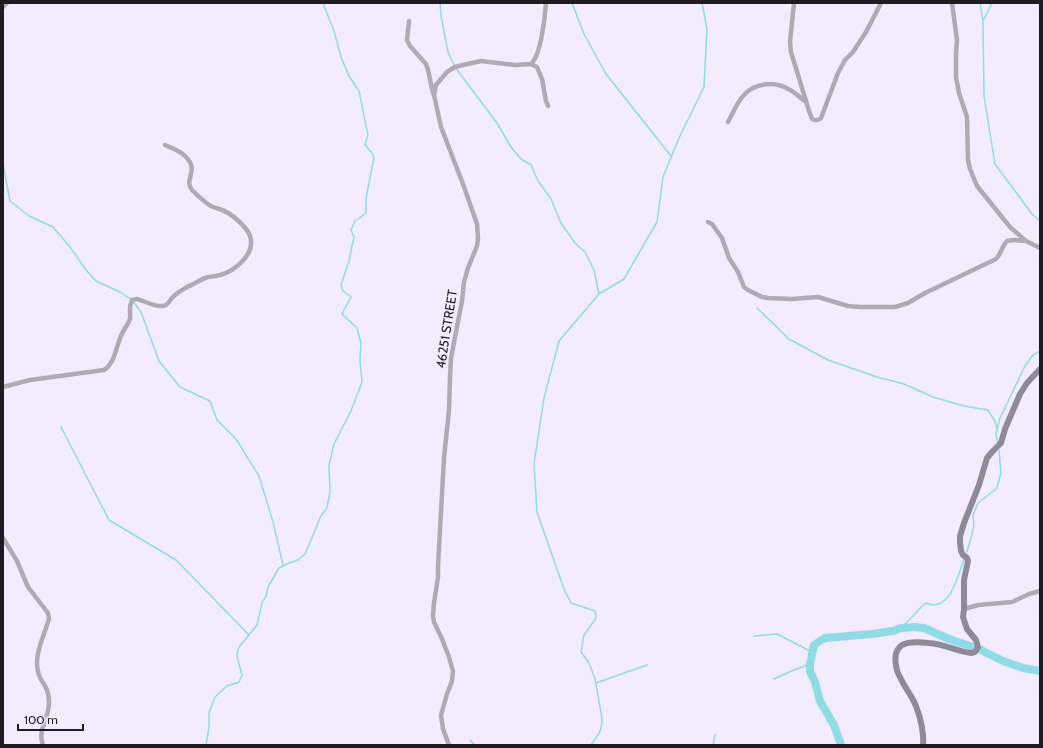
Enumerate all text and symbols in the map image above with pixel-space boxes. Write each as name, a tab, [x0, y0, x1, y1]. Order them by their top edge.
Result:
street label: 46251 STREET	[432, 288, 460, 370]
scale bar	[18, 706, 83, 732]
text: 100 m	[24, 712, 58, 727]

